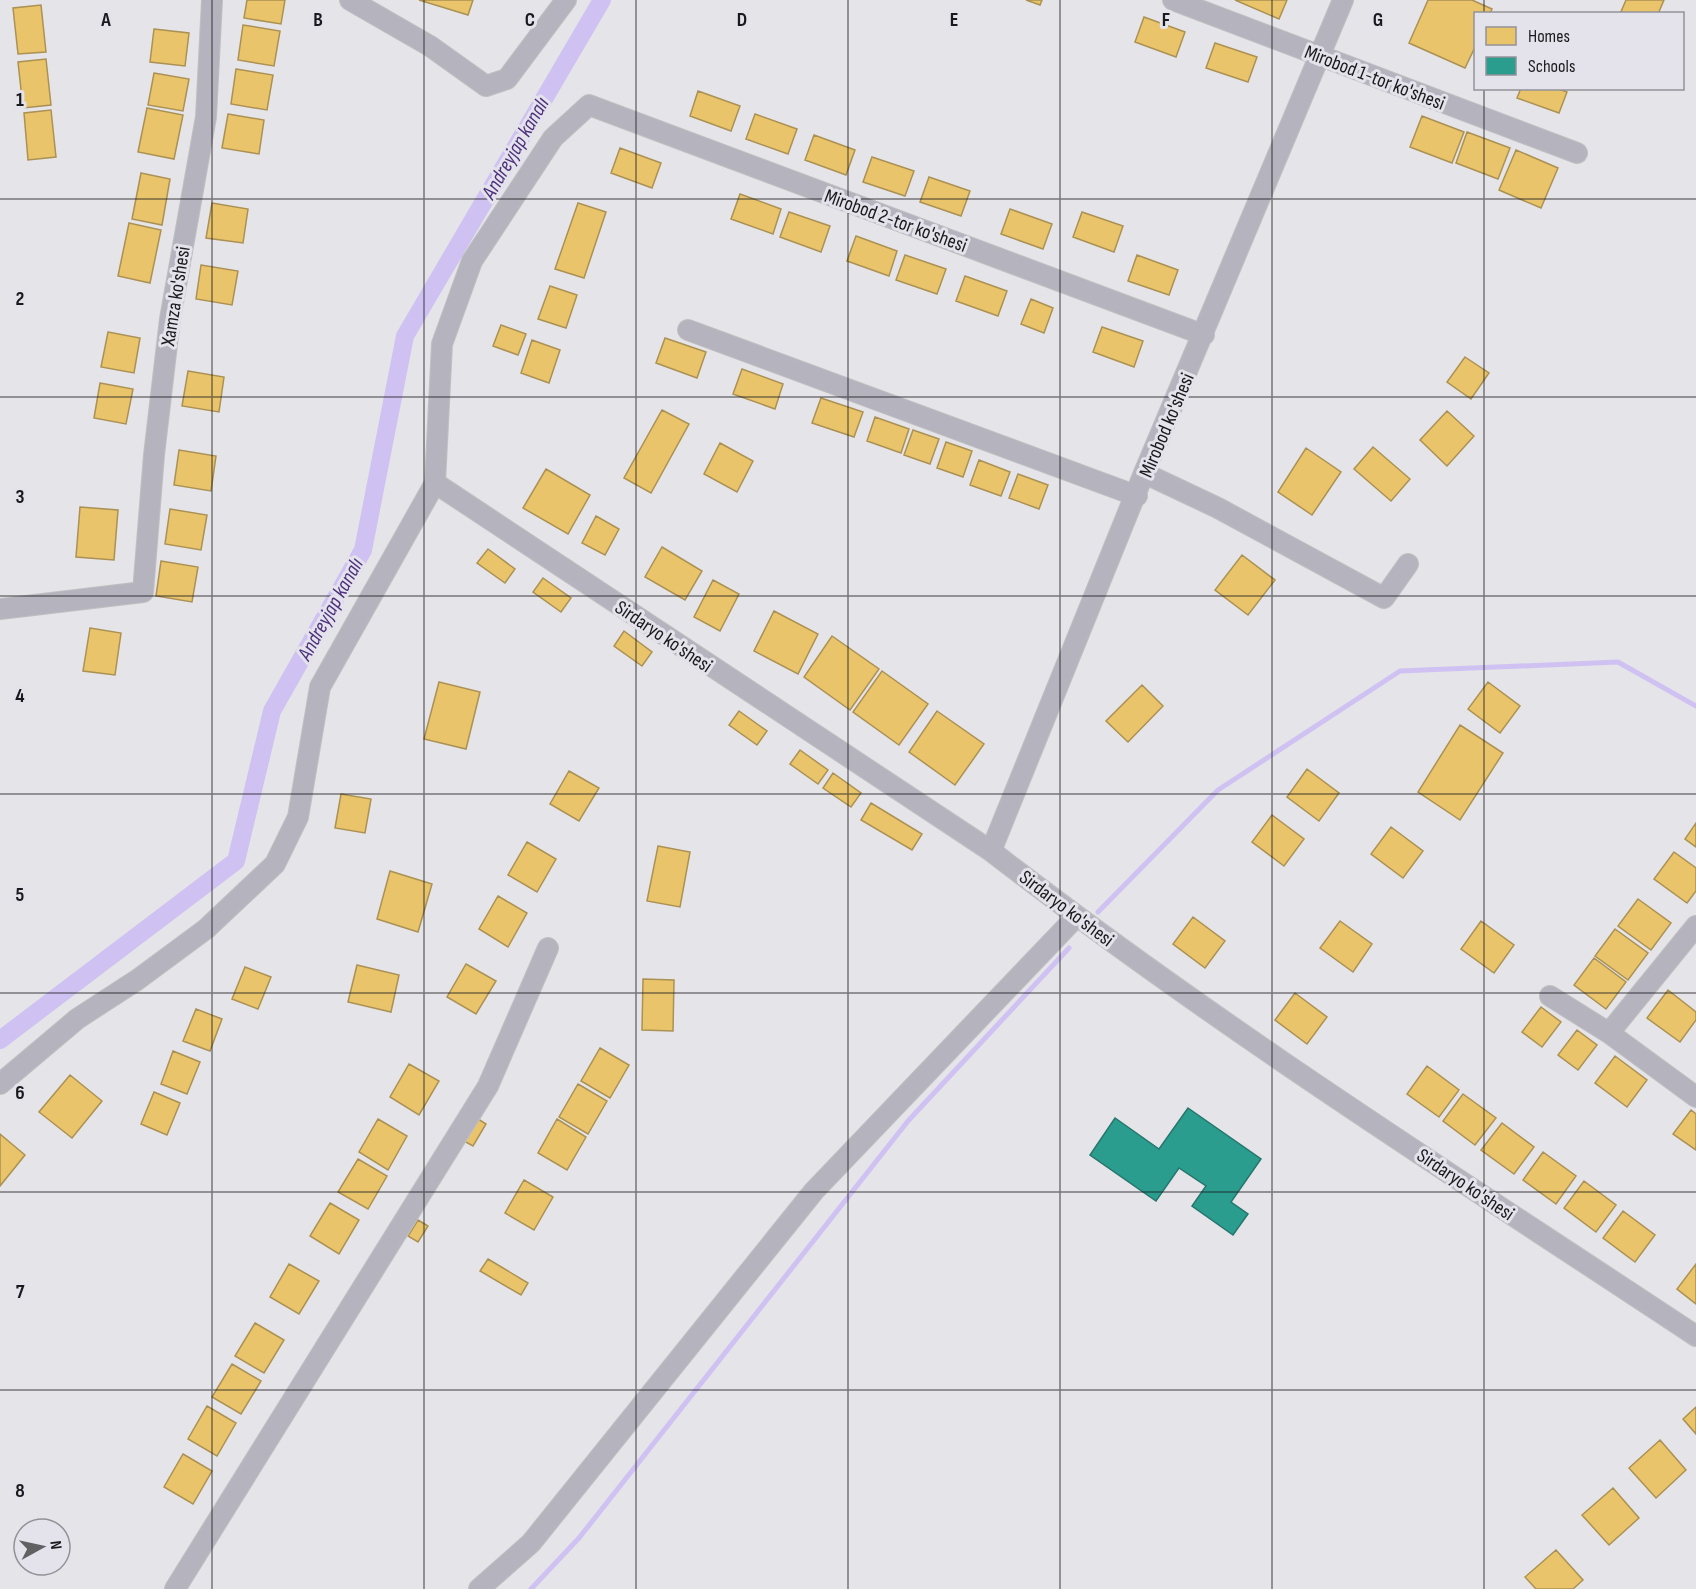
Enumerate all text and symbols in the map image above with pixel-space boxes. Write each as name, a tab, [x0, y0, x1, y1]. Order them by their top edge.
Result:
text: A	[100, 8, 111, 32]
text: B	[313, 8, 323, 32]
text: C	[525, 8, 535, 32]
text: D	[737, 8, 747, 32]
text: E	[950, 8, 958, 32]
text: F	[1162, 8, 1170, 32]
text: G	[1373, 8, 1383, 32]
legend	[1474, 12, 1684, 90]
text: Homes	[1528, 26, 1570, 47]
street label: Mirobod 1-tor ko'shesi	[1301, 40, 1448, 116]
text: Schools	[1528, 56, 1575, 77]
text: 1	[16, 88, 24, 112]
water label: Andreyjap kanalı	[476, 93, 555, 204]
street label: Mirobod 2-tor ko'shesi	[821, 184, 970, 258]
street label: Xamza ko'shesi	[156, 245, 196, 349]
text: 2	[16, 287, 24, 311]
street label: Mirobod ko'shesi	[1134, 370, 1200, 481]
text: 3	[16, 485, 25, 509]
water label: Andreyjap kanalı	[292, 554, 369, 666]
street label: Sirdaryo ko'shesi	[610, 596, 717, 678]
text: 4	[15, 684, 25, 708]
street label: Sirdaryo ko'shesi	[1014, 865, 1118, 952]
text: 5	[16, 883, 25, 907]
text: 6	[15, 1081, 25, 1105]
street label: Sirdaryo ko'shesi	[1412, 1144, 1519, 1226]
text: 7	[16, 1280, 25, 1304]
text: 8	[15, 1479, 25, 1503]
north arrow	[12, 1517, 72, 1577]
text: N	[45, 1540, 65, 1551]

